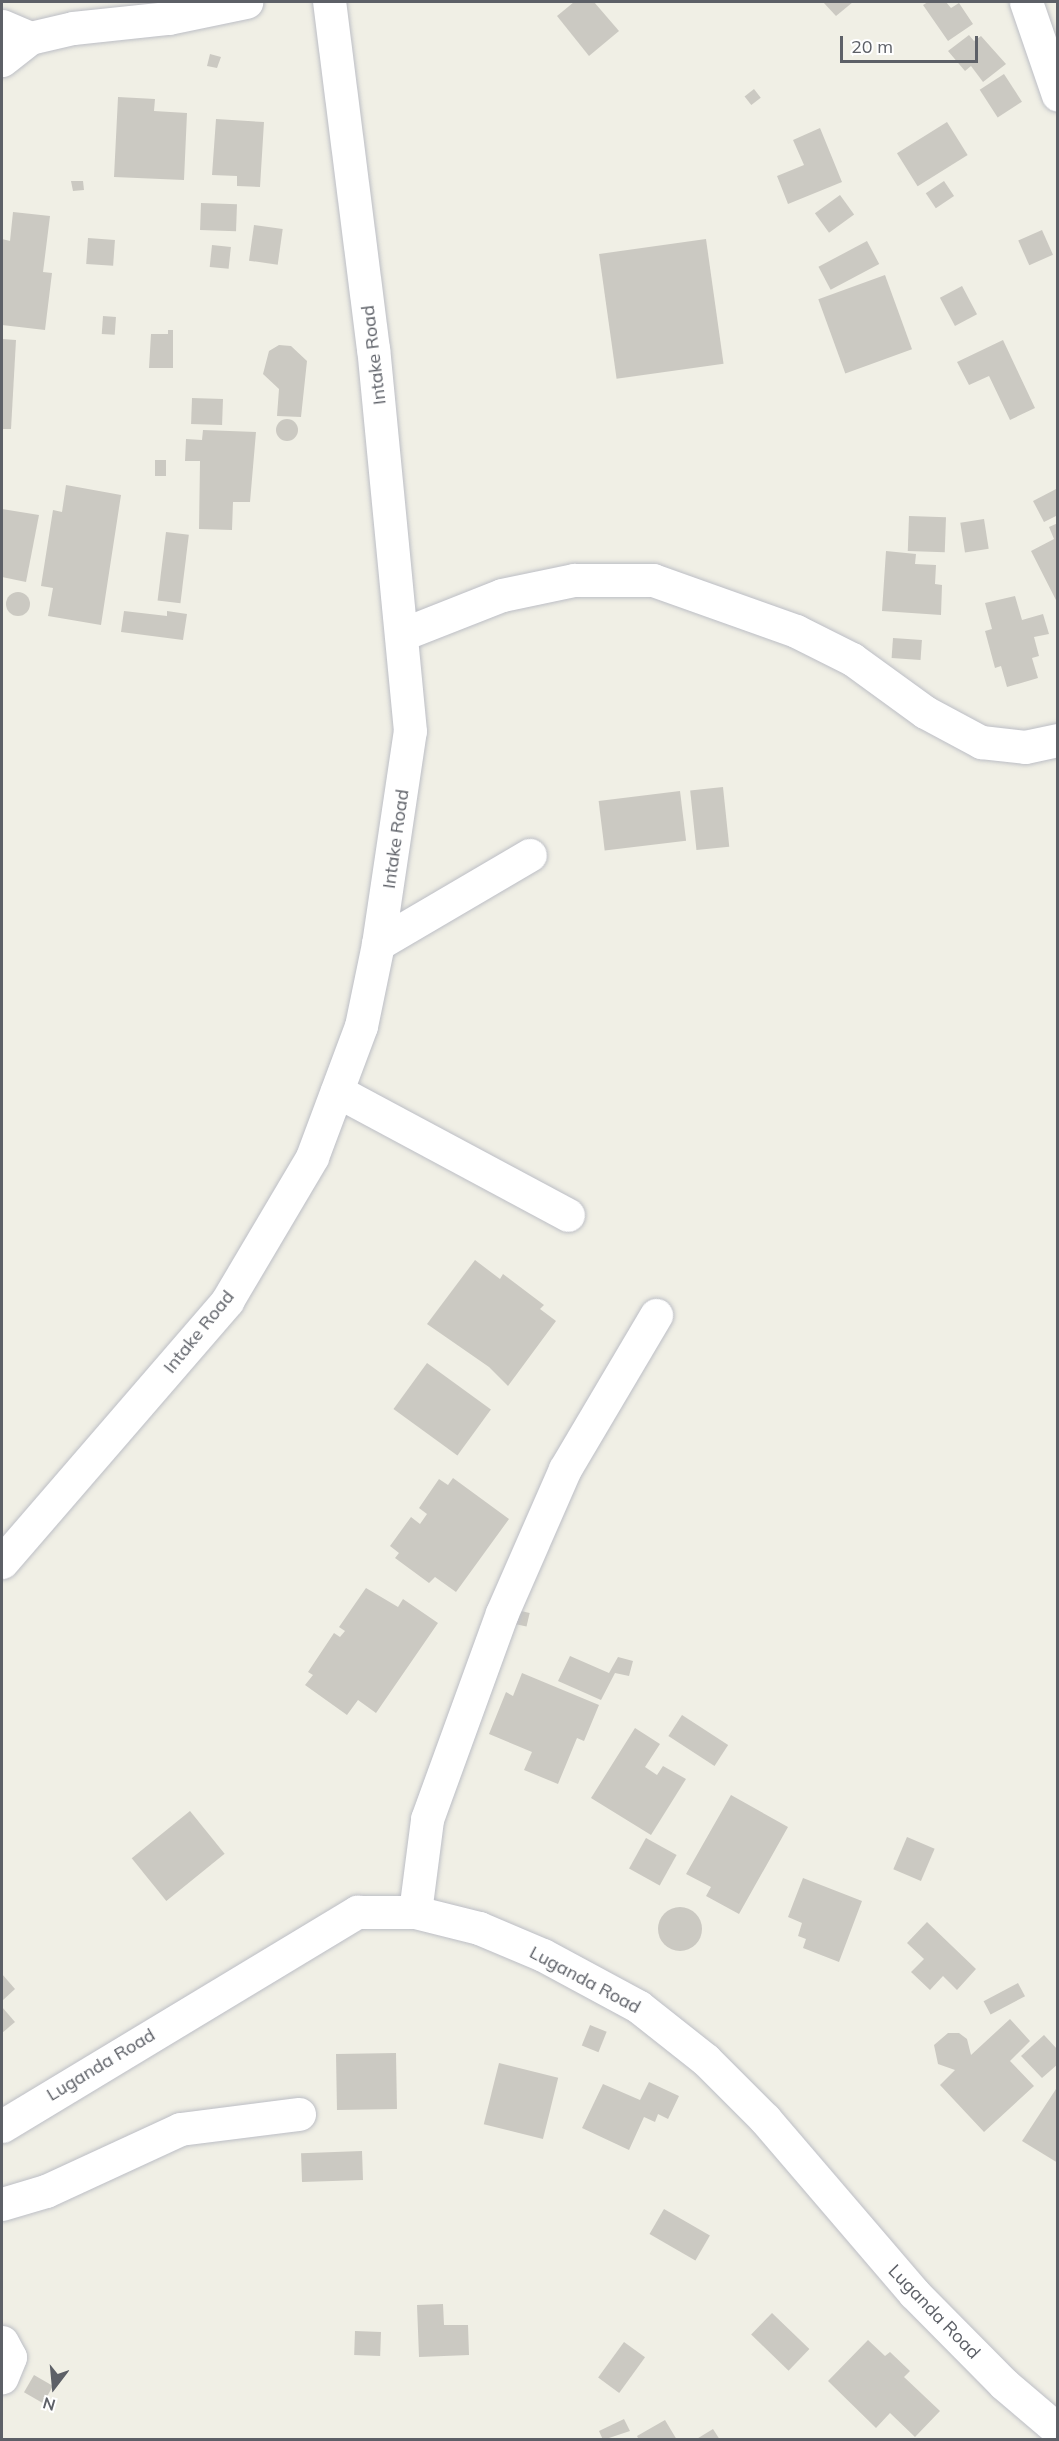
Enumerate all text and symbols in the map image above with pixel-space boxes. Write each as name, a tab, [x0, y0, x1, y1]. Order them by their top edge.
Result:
scale bar	[843, 24, 981, 62]
text: 20 m	[851, 35, 893, 58]
street label: Intake Road	[357, 304, 391, 406]
street label: Intake Road	[378, 788, 414, 890]
street label: Intake Road	[159, 1286, 239, 1378]
street label: Luganda Road	[526, 1942, 644, 2018]
street label: Luganda Road	[43, 2024, 159, 2106]
street label: Luganda Road	[884, 2260, 984, 2364]
north arrow	[24, 2357, 84, 2417]
text: N	[40, 2393, 58, 2416]

